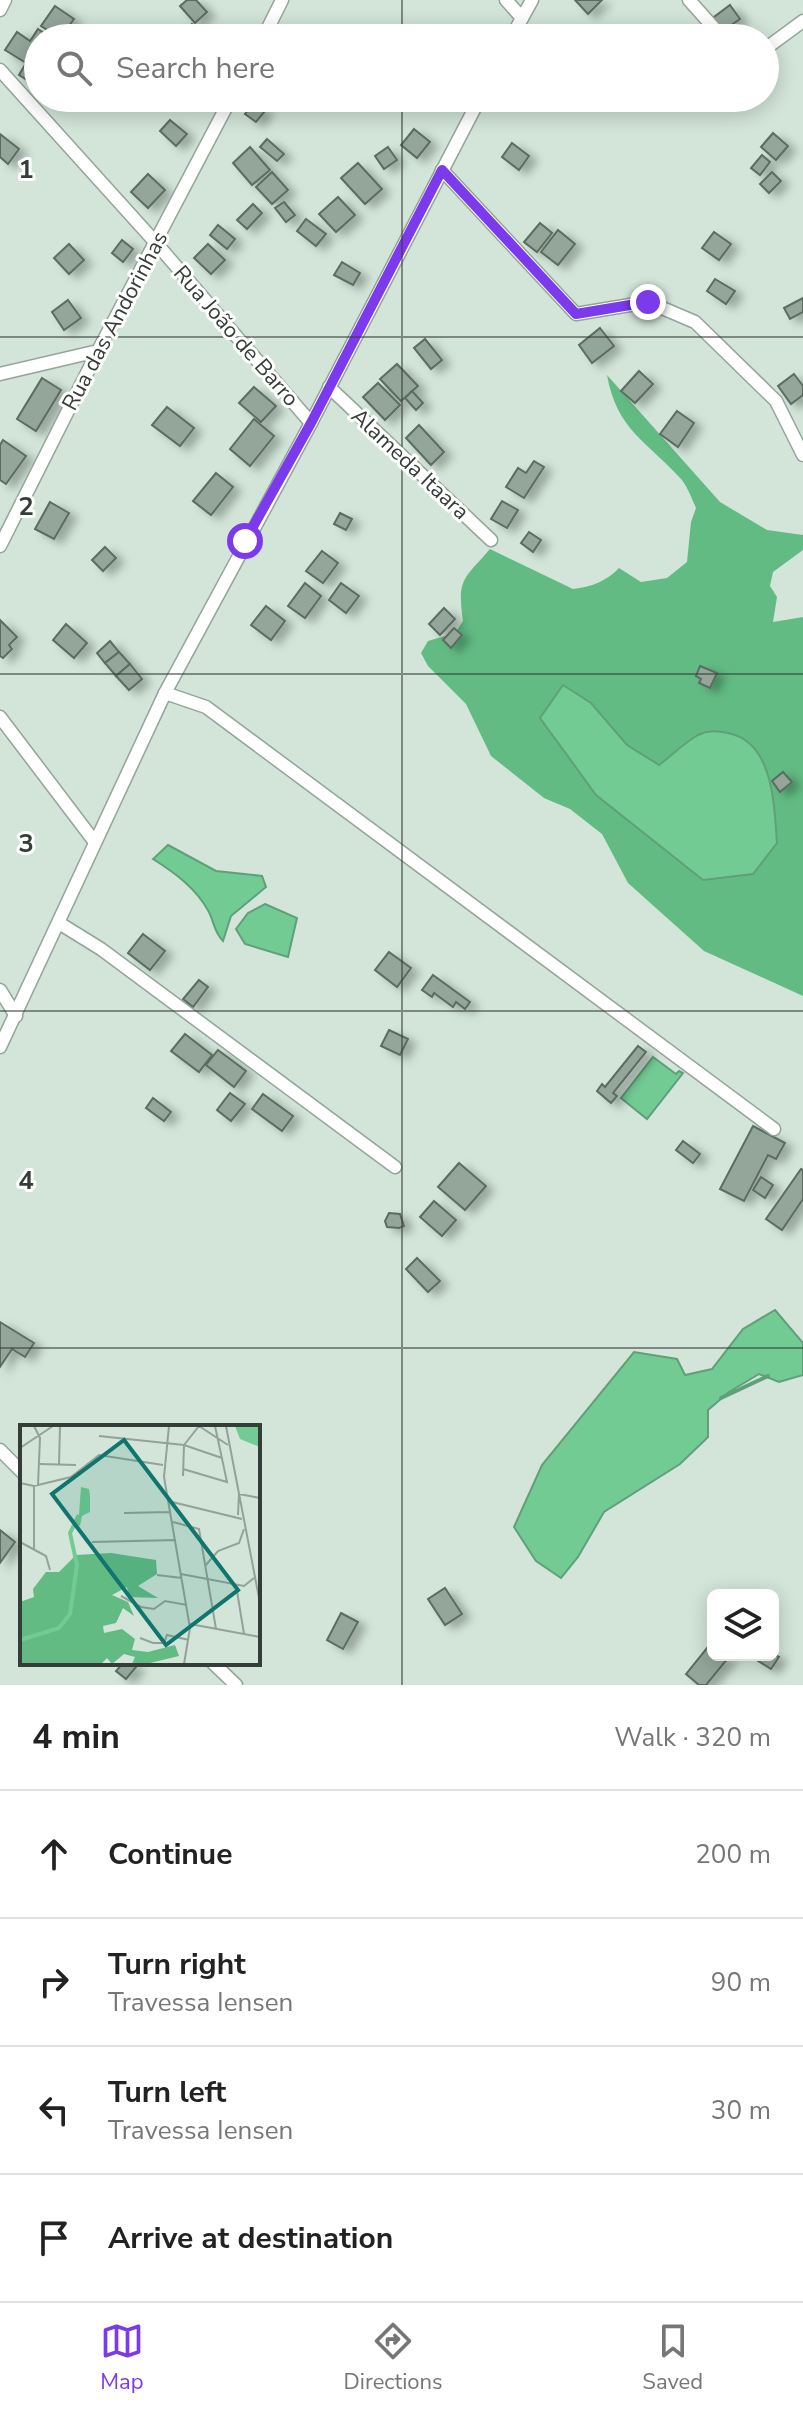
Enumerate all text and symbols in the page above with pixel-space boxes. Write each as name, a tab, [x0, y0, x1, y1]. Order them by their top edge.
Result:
search box	[24, 24, 779, 112]
icon: search	[52, 46, 96, 90]
text: Search here	[116, 48, 275, 89]
text: 1	[18, 152, 34, 187]
street label: Rua das Andorinhas	[55, 226, 175, 416]
street label: Rua João de Barro	[166, 259, 306, 413]
route end	[630, 284, 666, 320]
street label: Alameda Itaara	[345, 402, 475, 526]
text: 2	[18, 489, 34, 524]
route start	[227, 523, 263, 559]
text: 3	[18, 826, 34, 861]
text: 4	[18, 1163, 34, 1198]
inset map	[20, 1425, 260, 1665]
map controls	[707, 1589, 779, 1661]
button: layers	[707, 1589, 779, 1661]
text: 4 min	[32, 1714, 120, 1760]
text: Walk · 320 m	[614, 1720, 771, 1755]
icon: ahead	[32, 1832, 76, 1876]
text: Continue	[108, 1834, 233, 1875]
text: 200 m	[695, 1837, 771, 1872]
text: Turn right	[108, 1944, 246, 1985]
icon: right	[32, 1960, 76, 2004]
text: 90 m	[711, 1965, 771, 2000]
text: Travessa Iensen	[108, 1985, 293, 2020]
text: Turn left	[108, 2072, 226, 2113]
icon: left	[32, 2088, 76, 2132]
text: 30 m	[711, 2093, 771, 2128]
text: Travessa Iensen	[108, 2113, 293, 2148]
icon: arrive	[32, 2216, 76, 2260]
text: Arrive at destination	[108, 2218, 393, 2259]
tab: Map	[100, 2319, 144, 2397]
tab: Directions	[344, 2319, 443, 2397]
tab: Saved	[642, 2319, 703, 2397]

